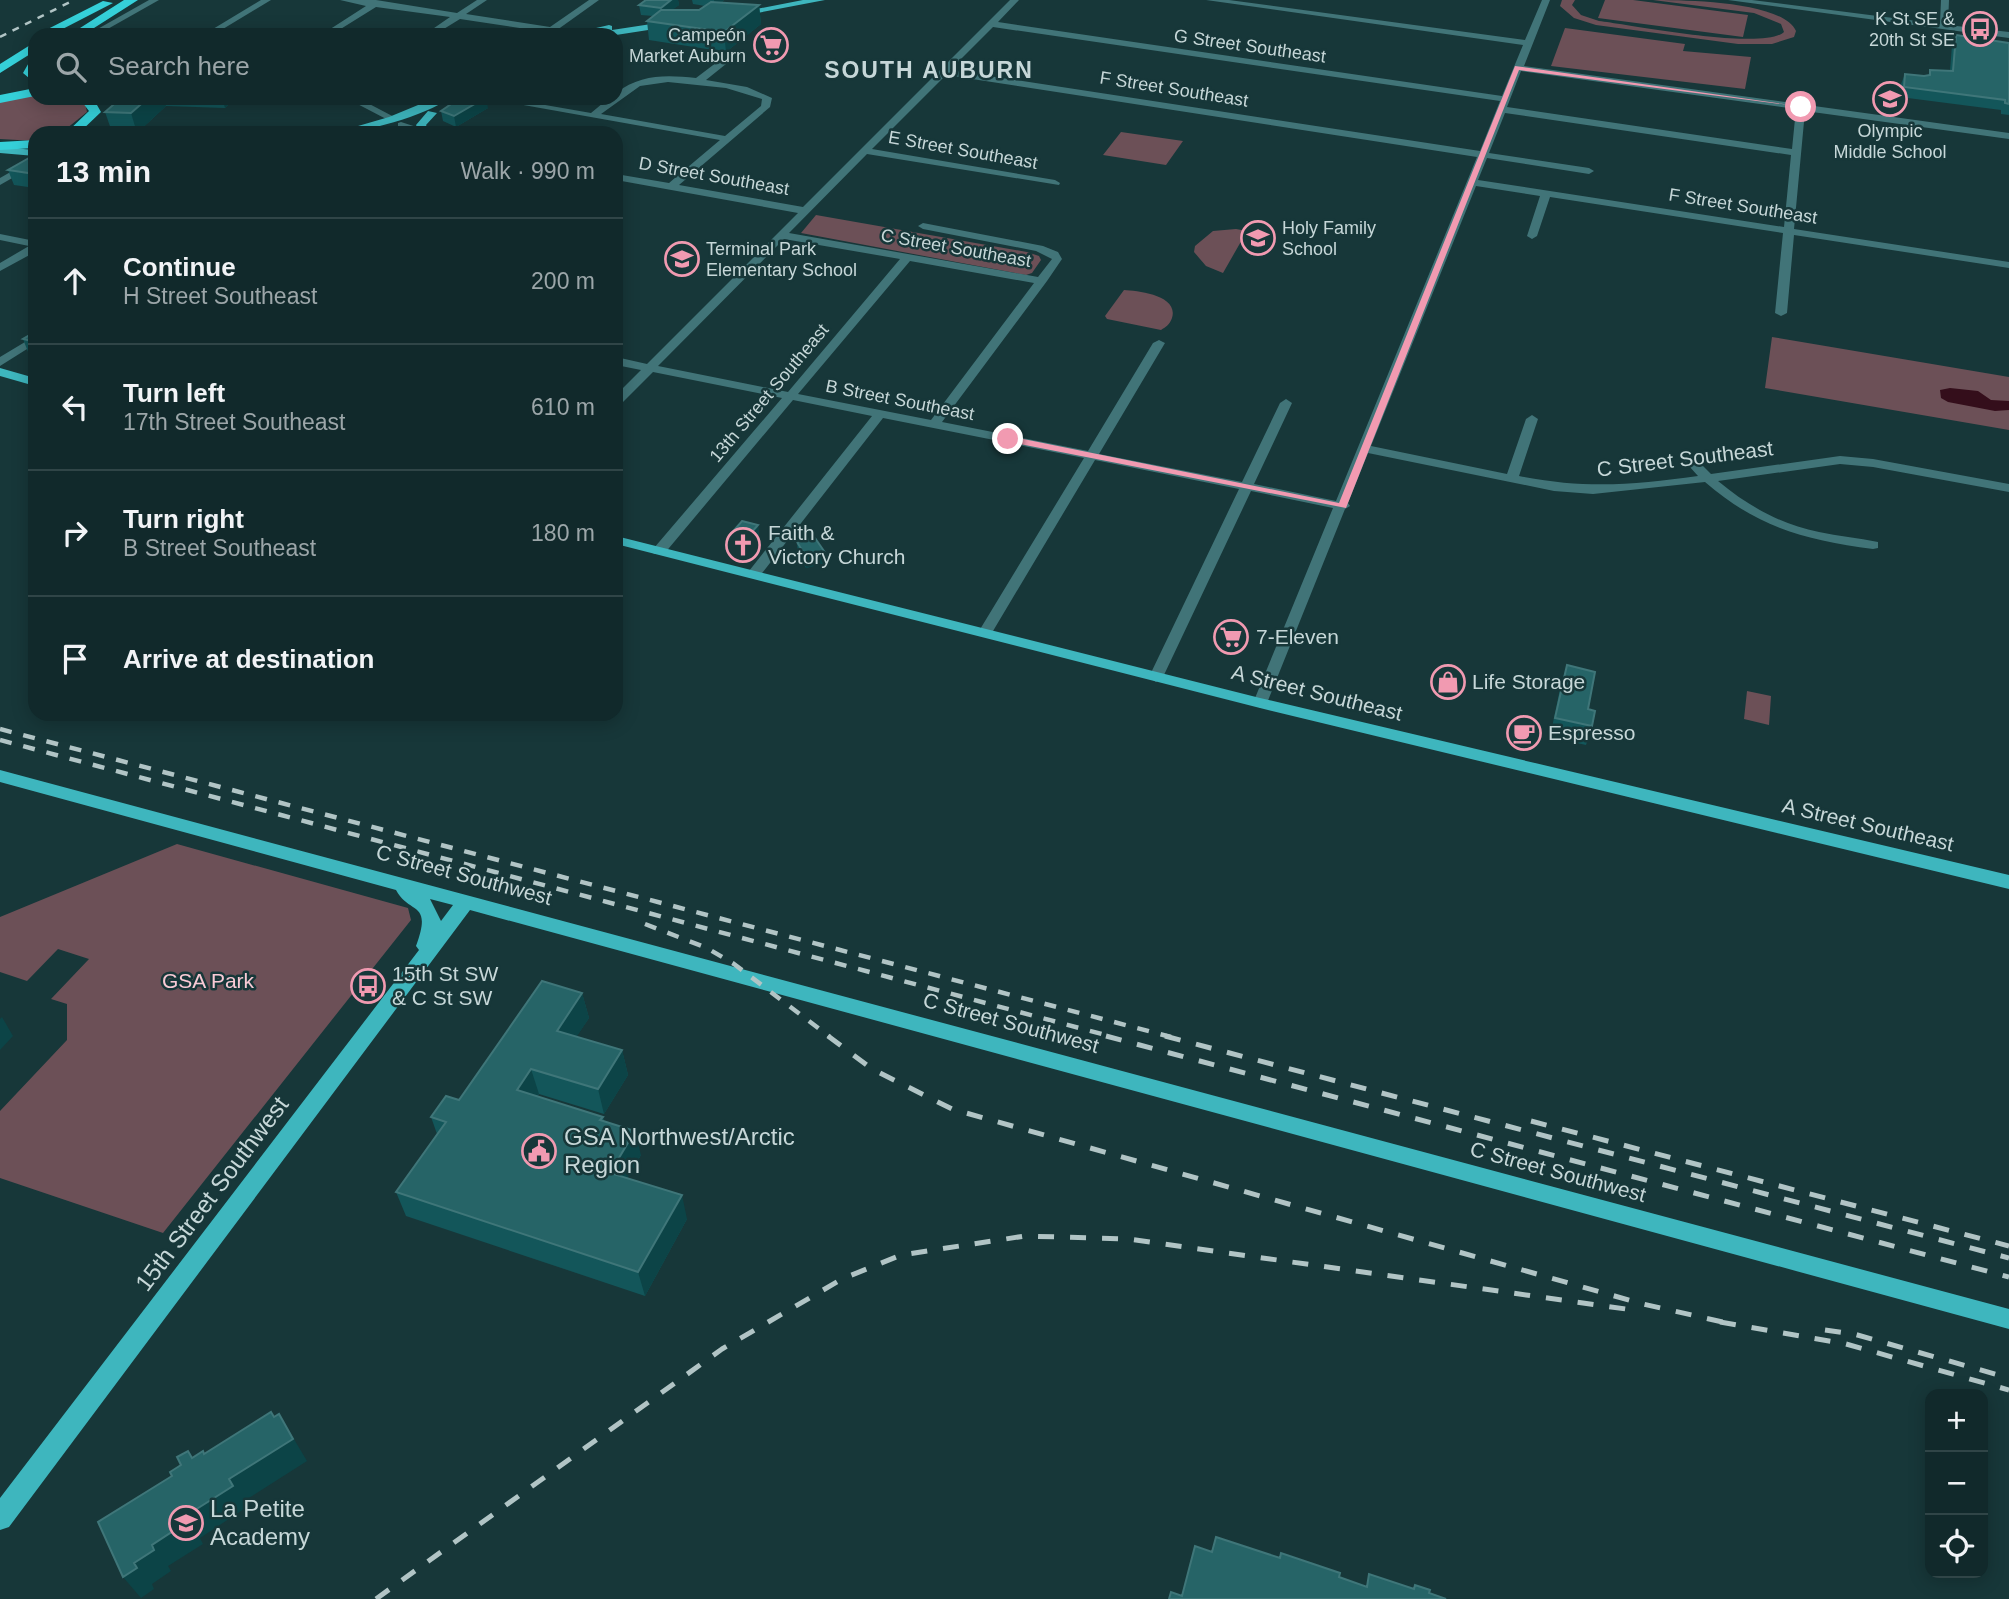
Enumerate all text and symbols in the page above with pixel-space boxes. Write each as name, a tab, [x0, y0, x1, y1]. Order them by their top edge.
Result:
place label: K St SE & 20th St SE	[1869, 9, 1955, 50]
bus stop icon: K St SE & 20th St SE	[1961, 10, 1999, 48]
place label: Campeón Market Auburn	[629, 25, 746, 66]
street label: G Street Southeast	[1173, 25, 1327, 67]
supermarket icon: Campeón Market Auburn	[752, 26, 790, 64]
search box	[28, 28, 623, 105]
icon: search	[52, 48, 90, 86]
text: Search here	[108, 51, 250, 81]
district label: SOUTH AUBURN	[824, 57, 1034, 83]
street label: F Street Southeast	[1098, 67, 1250, 111]
school or university icon: Olympic Middle School	[1871, 80, 1909, 118]
route start	[1785, 91, 1816, 122]
place label: Olympic Middle School	[1833, 121, 1947, 162]
street label: E Street Southeast	[887, 127, 1039, 173]
street label: D Street Southeast	[637, 153, 791, 199]
text: 13 min	[56, 155, 151, 188]
text: Walk · 990 m	[460, 158, 595, 184]
street label: F Street Southeast	[1667, 184, 1819, 228]
place label: Holy Family School	[1282, 218, 1376, 259]
school or university icon: Holy Family School	[1239, 219, 1277, 257]
street label: C Street Southeast	[879, 225, 1033, 271]
place label: Terminal Park Elementary School	[706, 239, 857, 280]
school or university icon: Terminal Park Elementary School	[663, 240, 701, 278]
text: Continue	[123, 252, 236, 282]
icon: ahead	[56, 262, 94, 300]
text: 200 m	[531, 268, 595, 294]
text: H Street Southeast	[123, 283, 317, 309]
street label: 13th Street Southeast	[705, 320, 833, 466]
street label: B Street Southeast	[824, 376, 976, 424]
text: Turn left	[123, 378, 225, 408]
icon: left	[56, 388, 94, 426]
text: 610 m	[531, 394, 595, 420]
text: 17th Street Southeast	[123, 409, 346, 435]
route end	[992, 423, 1023, 454]
street label: C Street Southeast	[1595, 436, 1775, 481]
text: Turn right	[123, 504, 244, 534]
icon: right	[56, 514, 94, 552]
text: 180 m	[531, 520, 595, 546]
place label: Faith & Victory Church	[768, 521, 905, 568]
church icon: Faith & Victory Church	[724, 526, 762, 564]
text: B Street Southeast	[123, 535, 316, 561]
supermarket icon: 7-Eleven	[1212, 618, 1250, 656]
place label: 7-Eleven	[1256, 625, 1339, 648]
icon: arrive	[56, 640, 94, 678]
text: Arrive at destination	[123, 644, 374, 674]
street label: A Street Southeast	[1229, 660, 1405, 725]
shop icon: Life Storage	[1429, 663, 1467, 701]
place label: Life Storage	[1472, 670, 1585, 693]
cafe icon: Espresso	[1505, 714, 1543, 752]
place label: Espresso	[1548, 721, 1636, 744]
street label: A Street Southeast	[1780, 794, 1956, 855]
street label: C Street Southwest	[374, 840, 555, 909]
place label: 15th St SW & C St SW	[392, 962, 498, 1009]
bus stop icon: 15th St SW & C St SW	[349, 967, 387, 1005]
park label: GSA Park	[162, 969, 255, 992]
street label: C Street Southwest	[921, 988, 1102, 1057]
street label: 15th Street Southwest	[130, 1091, 294, 1296]
place label: GSA Northwest/Arctic Region	[564, 1123, 795, 1178]
public building icon: GSA Northwest/Arctic Region	[520, 1132, 558, 1170]
street label: C Street Southwest	[1468, 1137, 1649, 1206]
map controls	[1925, 1389, 1988, 1578]
button: +	[1925, 1389, 1988, 1452]
button: −	[1925, 1452, 1988, 1515]
place label: La Petite Academy	[210, 1495, 310, 1550]
school or university icon: La Petite Academy	[167, 1504, 205, 1542]
button: locate	[1925, 1515, 1988, 1578]

